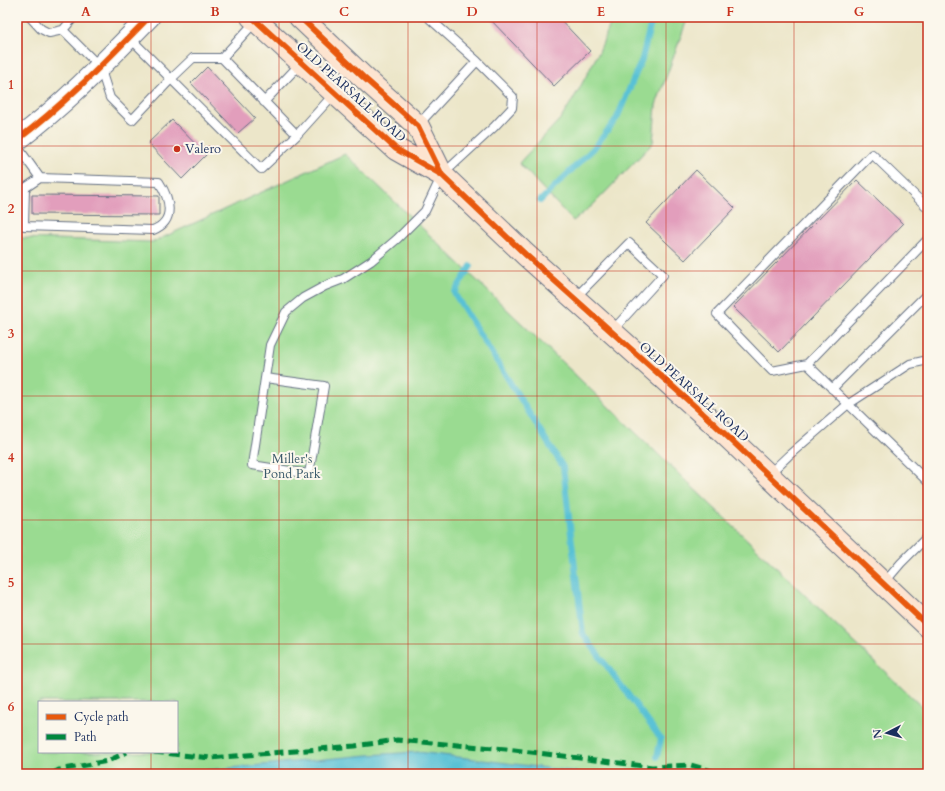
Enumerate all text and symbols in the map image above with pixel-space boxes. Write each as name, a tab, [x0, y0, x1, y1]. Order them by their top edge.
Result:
text: A	[81, 3, 91, 21]
text: B	[210, 3, 220, 21]
text: C	[339, 3, 349, 21]
text: D	[466, 3, 478, 21]
text: E	[597, 3, 605, 21]
text: F	[726, 3, 734, 21]
text: G	[854, 3, 865, 21]
street label: OLD PEARSALL ROAD	[292, 38, 410, 146]
text: 1	[8, 76, 14, 94]
place label: Valero	[185, 140, 221, 158]
marker: Valero	[172, 144, 182, 154]
text: 2	[8, 200, 15, 218]
text: 3	[8, 325, 15, 343]
street label: OLD PEARSALL ROAD	[635, 338, 753, 446]
text: 4	[8, 449, 15, 467]
park label: Miller's Pond Park	[263, 450, 321, 483]
text: 5	[8, 574, 14, 592]
text: 6	[8, 698, 15, 716]
legend	[38, 701, 178, 753]
text: Cycle path	[74, 709, 129, 725]
north arrow	[867, 713, 907, 753]
text: N	[870, 728, 886, 740]
text: Path	[74, 729, 97, 745]

